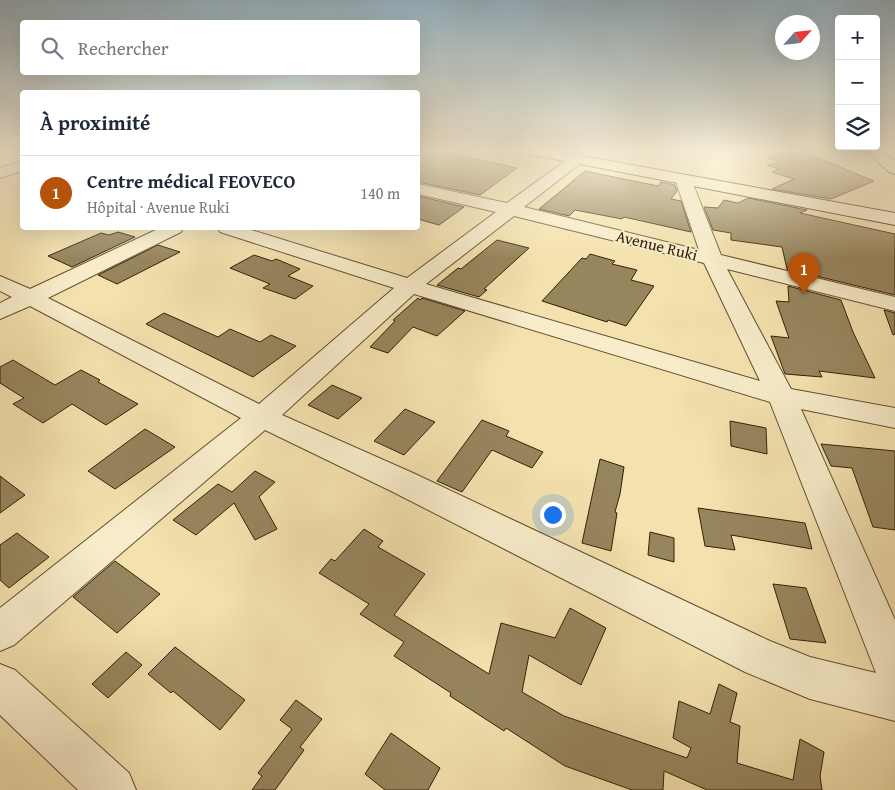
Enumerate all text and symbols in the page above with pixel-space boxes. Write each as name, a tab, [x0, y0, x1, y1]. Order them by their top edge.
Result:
north arrow	[775, 15, 820, 60]
map controls	[835, 15, 880, 150]
button: +	[835, 15, 880, 60]
search box	[20, 20, 420, 75]
icon: search	[38, 34, 66, 62]
text: Rechercher	[78, 34, 169, 62]
button: −	[835, 60, 880, 105]
button: layers	[835, 105, 880, 150]
text: À proximité	[40, 107, 150, 138]
text: Centre médical FEOVECO	[87, 167, 295, 195]
text: 1	[52, 181, 60, 205]
text: 140 m	[360, 181, 400, 205]
text: Hôpital · Avenue Ruki	[87, 195, 229, 219]
street label: Avenue Ruki	[614, 223, 701, 267]
pin: 1	[788, 253, 820, 294]
your location	[540, 502, 566, 528]

